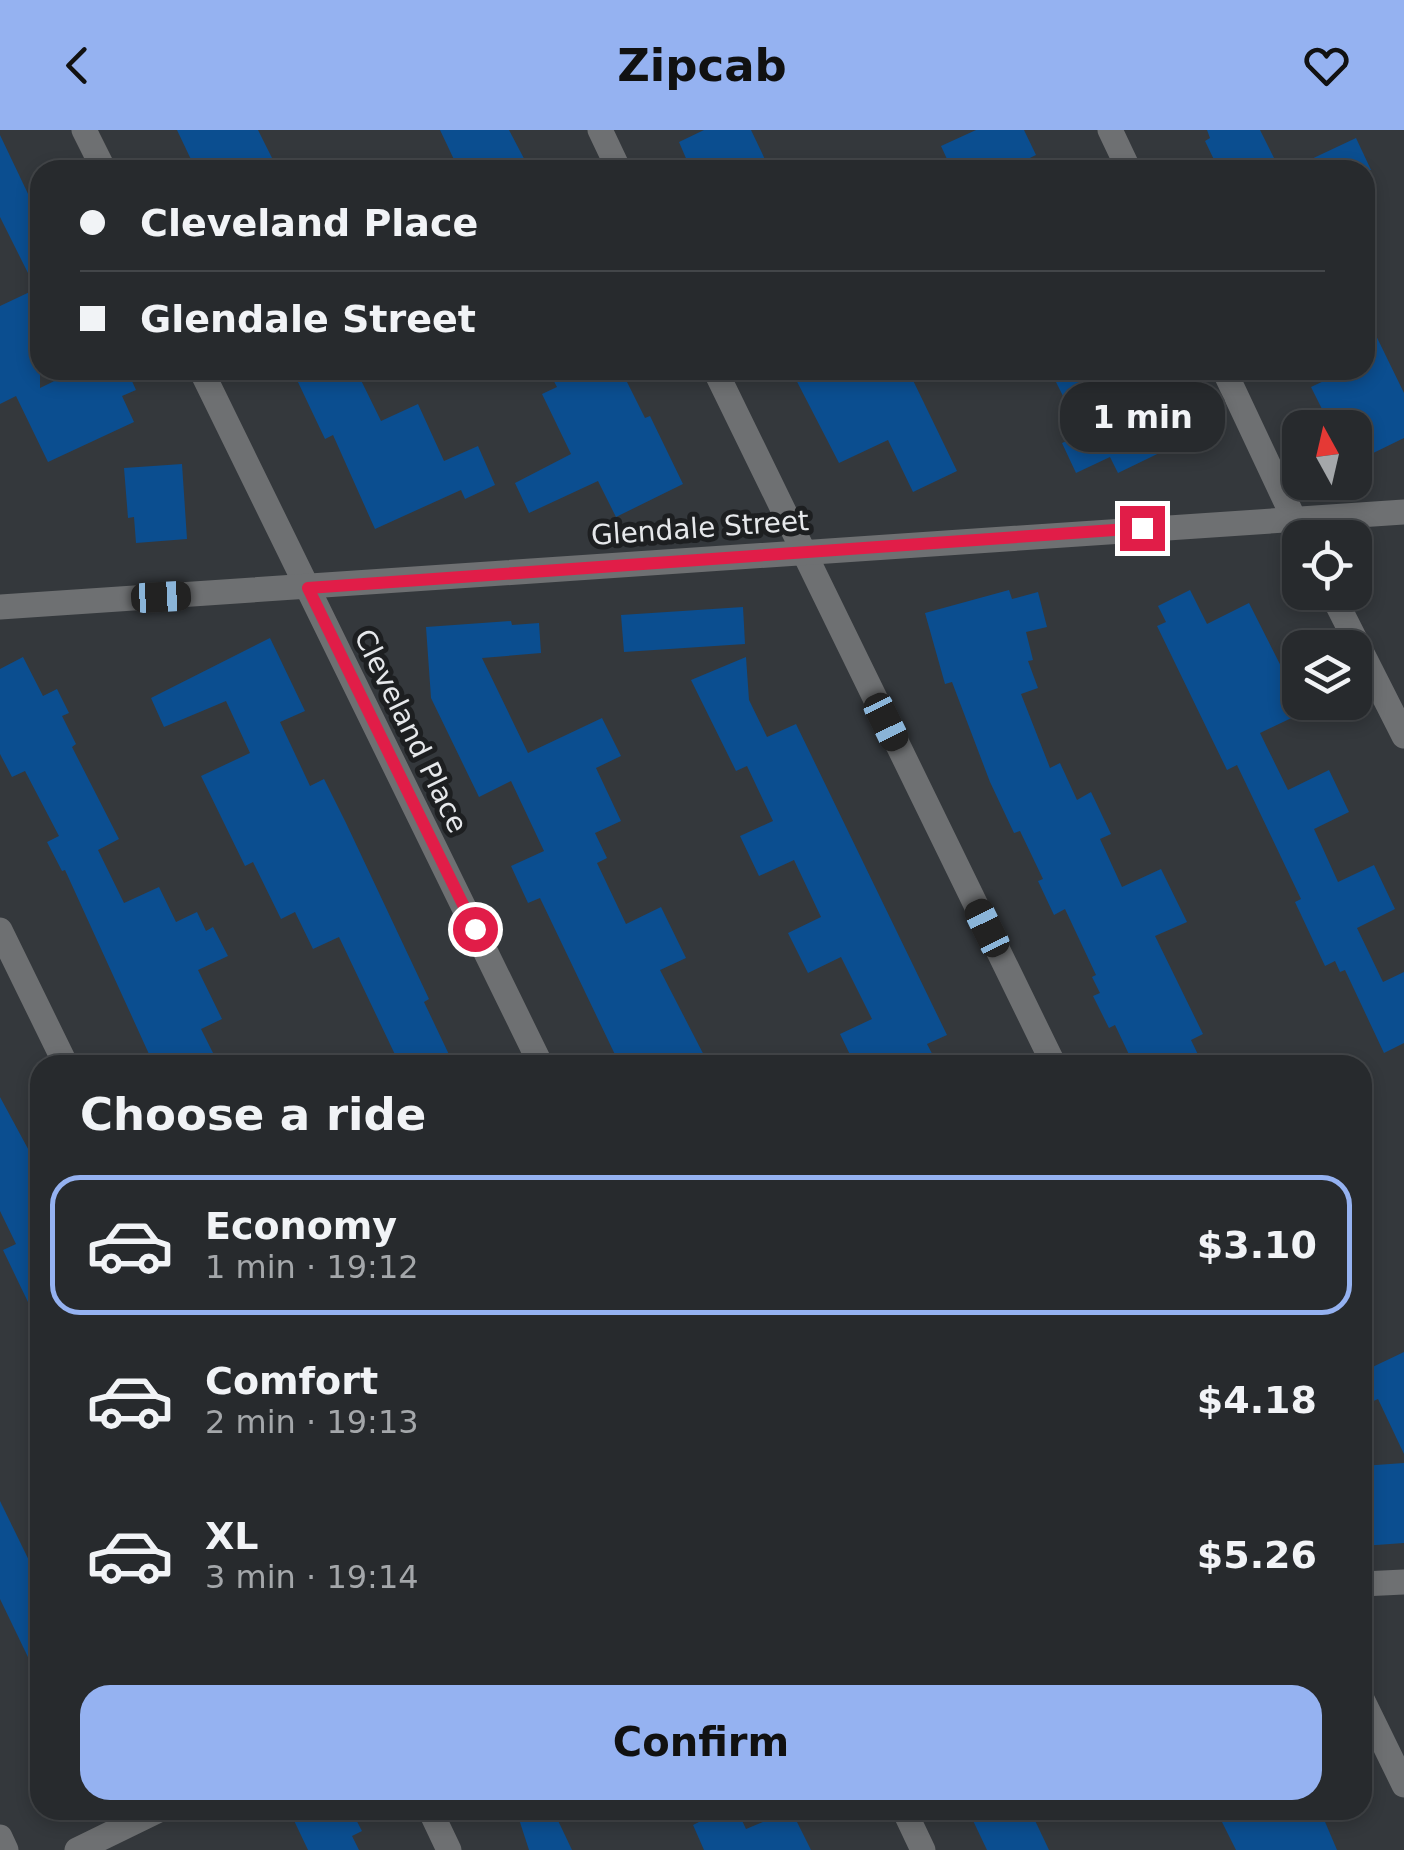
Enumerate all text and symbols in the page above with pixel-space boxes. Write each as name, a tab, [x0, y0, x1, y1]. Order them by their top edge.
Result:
icon: back	[50, 38, 105, 93]
icon: heart	[1299, 38, 1354, 93]
text: Zipcab	[617, 39, 787, 92]
text: Cleveland Place	[140, 201, 478, 245]
text: Glendale Street	[140, 297, 476, 341]
callout: 1 min	[1060, 383, 1224, 453]
text: 1 min	[1092, 398, 1193, 436]
north arrow	[1282, 410, 1372, 500]
map controls	[1282, 410, 1372, 720]
street label: Glendale Street	[590, 504, 810, 552]
route end	[1120, 506, 1165, 551]
button: locate	[1282, 520, 1372, 610]
car	[130, 580, 192, 614]
street label: Cleveland Place	[347, 624, 475, 838]
button: layers	[1282, 630, 1372, 720]
car	[859, 688, 913, 756]
car	[960, 894, 1014, 962]
route start	[453, 907, 498, 952]
text: Choose a ride	[80, 1088, 426, 1141]
icon: car	[85, 1200, 175, 1290]
text: Economy	[205, 1204, 397, 1248]
text: $3.10	[1197, 1223, 1317, 1267]
text: 1 min · 19:12	[205, 1248, 419, 1286]
icon: car	[85, 1355, 175, 1445]
text: Comfort	[205, 1359, 378, 1403]
text: $4.18	[1197, 1378, 1317, 1422]
text: 2 min · 19:13	[205, 1403, 419, 1441]
icon: car	[85, 1510, 175, 1600]
text: XL	[205, 1514, 259, 1558]
text: $5.26	[1197, 1533, 1317, 1577]
text: 3 min · 19:14	[205, 1558, 419, 1596]
button: Confirm	[80, 1685, 1322, 1800]

